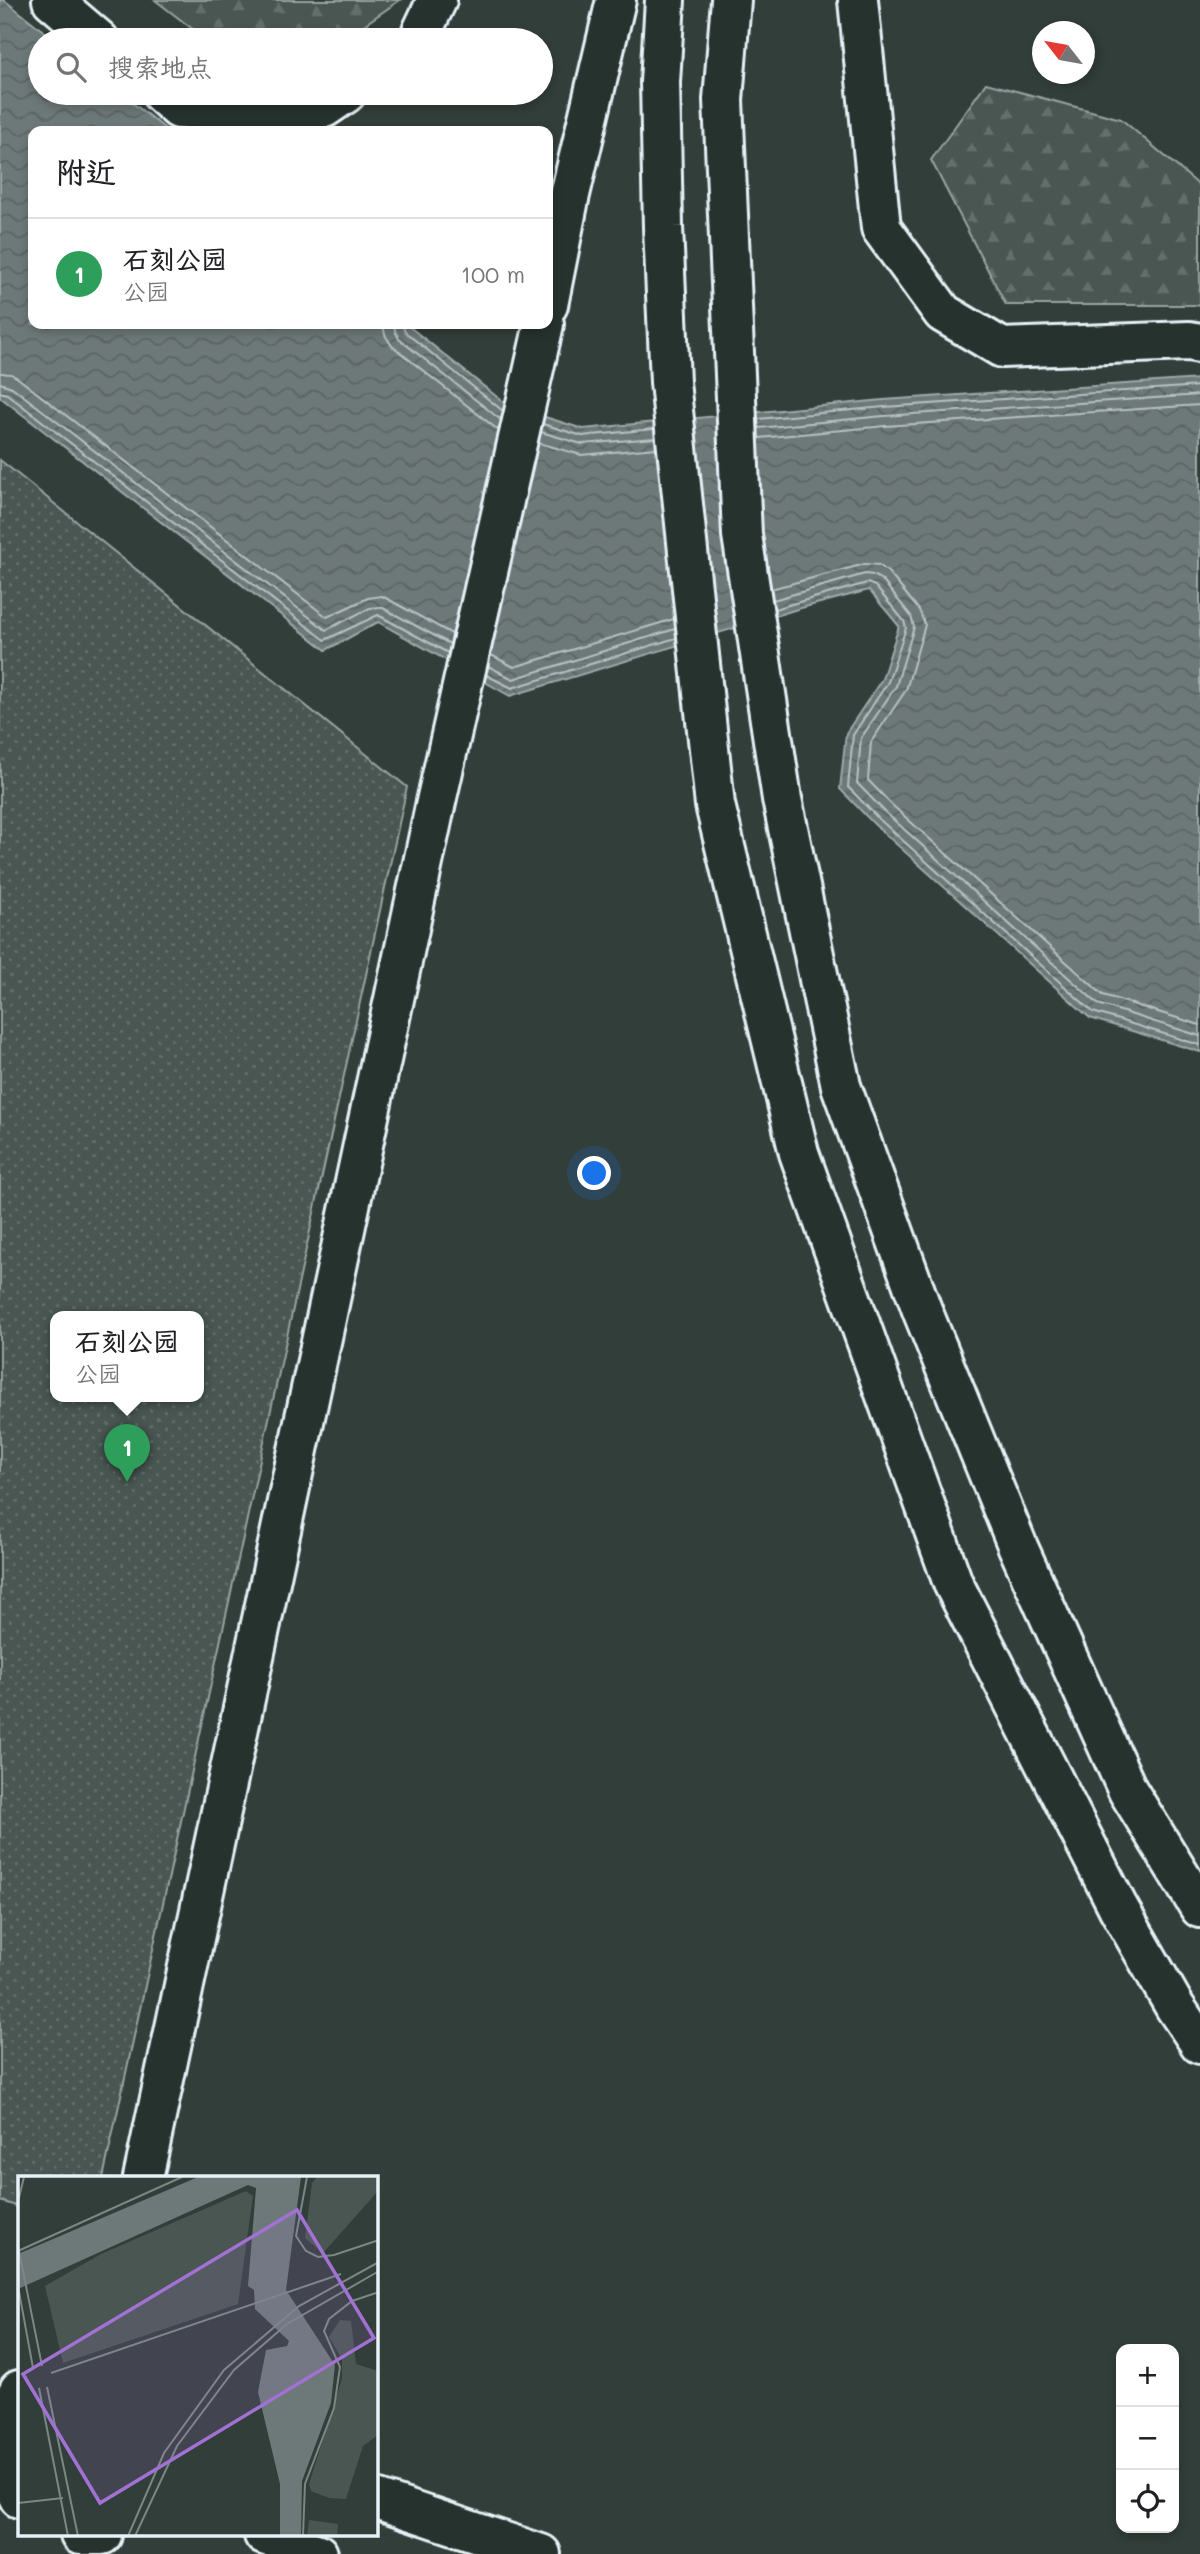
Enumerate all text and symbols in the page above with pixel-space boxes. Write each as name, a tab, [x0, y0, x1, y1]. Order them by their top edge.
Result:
north arrow	[1032, 21, 1095, 84]
search box	[28, 28, 553, 105]
icon: search	[52, 48, 90, 86]
text: 搜索地点	[108, 50, 212, 84]
text: 附近	[56, 151, 116, 191]
text: 石刻公园	[123, 242, 227, 276]
text: 1	[74, 259, 84, 289]
text: 100 m	[461, 259, 525, 289]
text: 公园	[123, 276, 169, 306]
your location	[577, 1156, 611, 1190]
popup	[50, 1311, 204, 1402]
text: 石刻公园	[75, 1324, 179, 1358]
text: 公园	[75, 1358, 121, 1388]
pin: 1	[104, 1424, 150, 1482]
inset map	[18, 2176, 378, 2536]
map controls	[1116, 2344, 1179, 2533]
button: +	[1116, 2344, 1179, 2407]
button: −	[1116, 2407, 1179, 2470]
button: locate	[1116, 2470, 1179, 2533]

